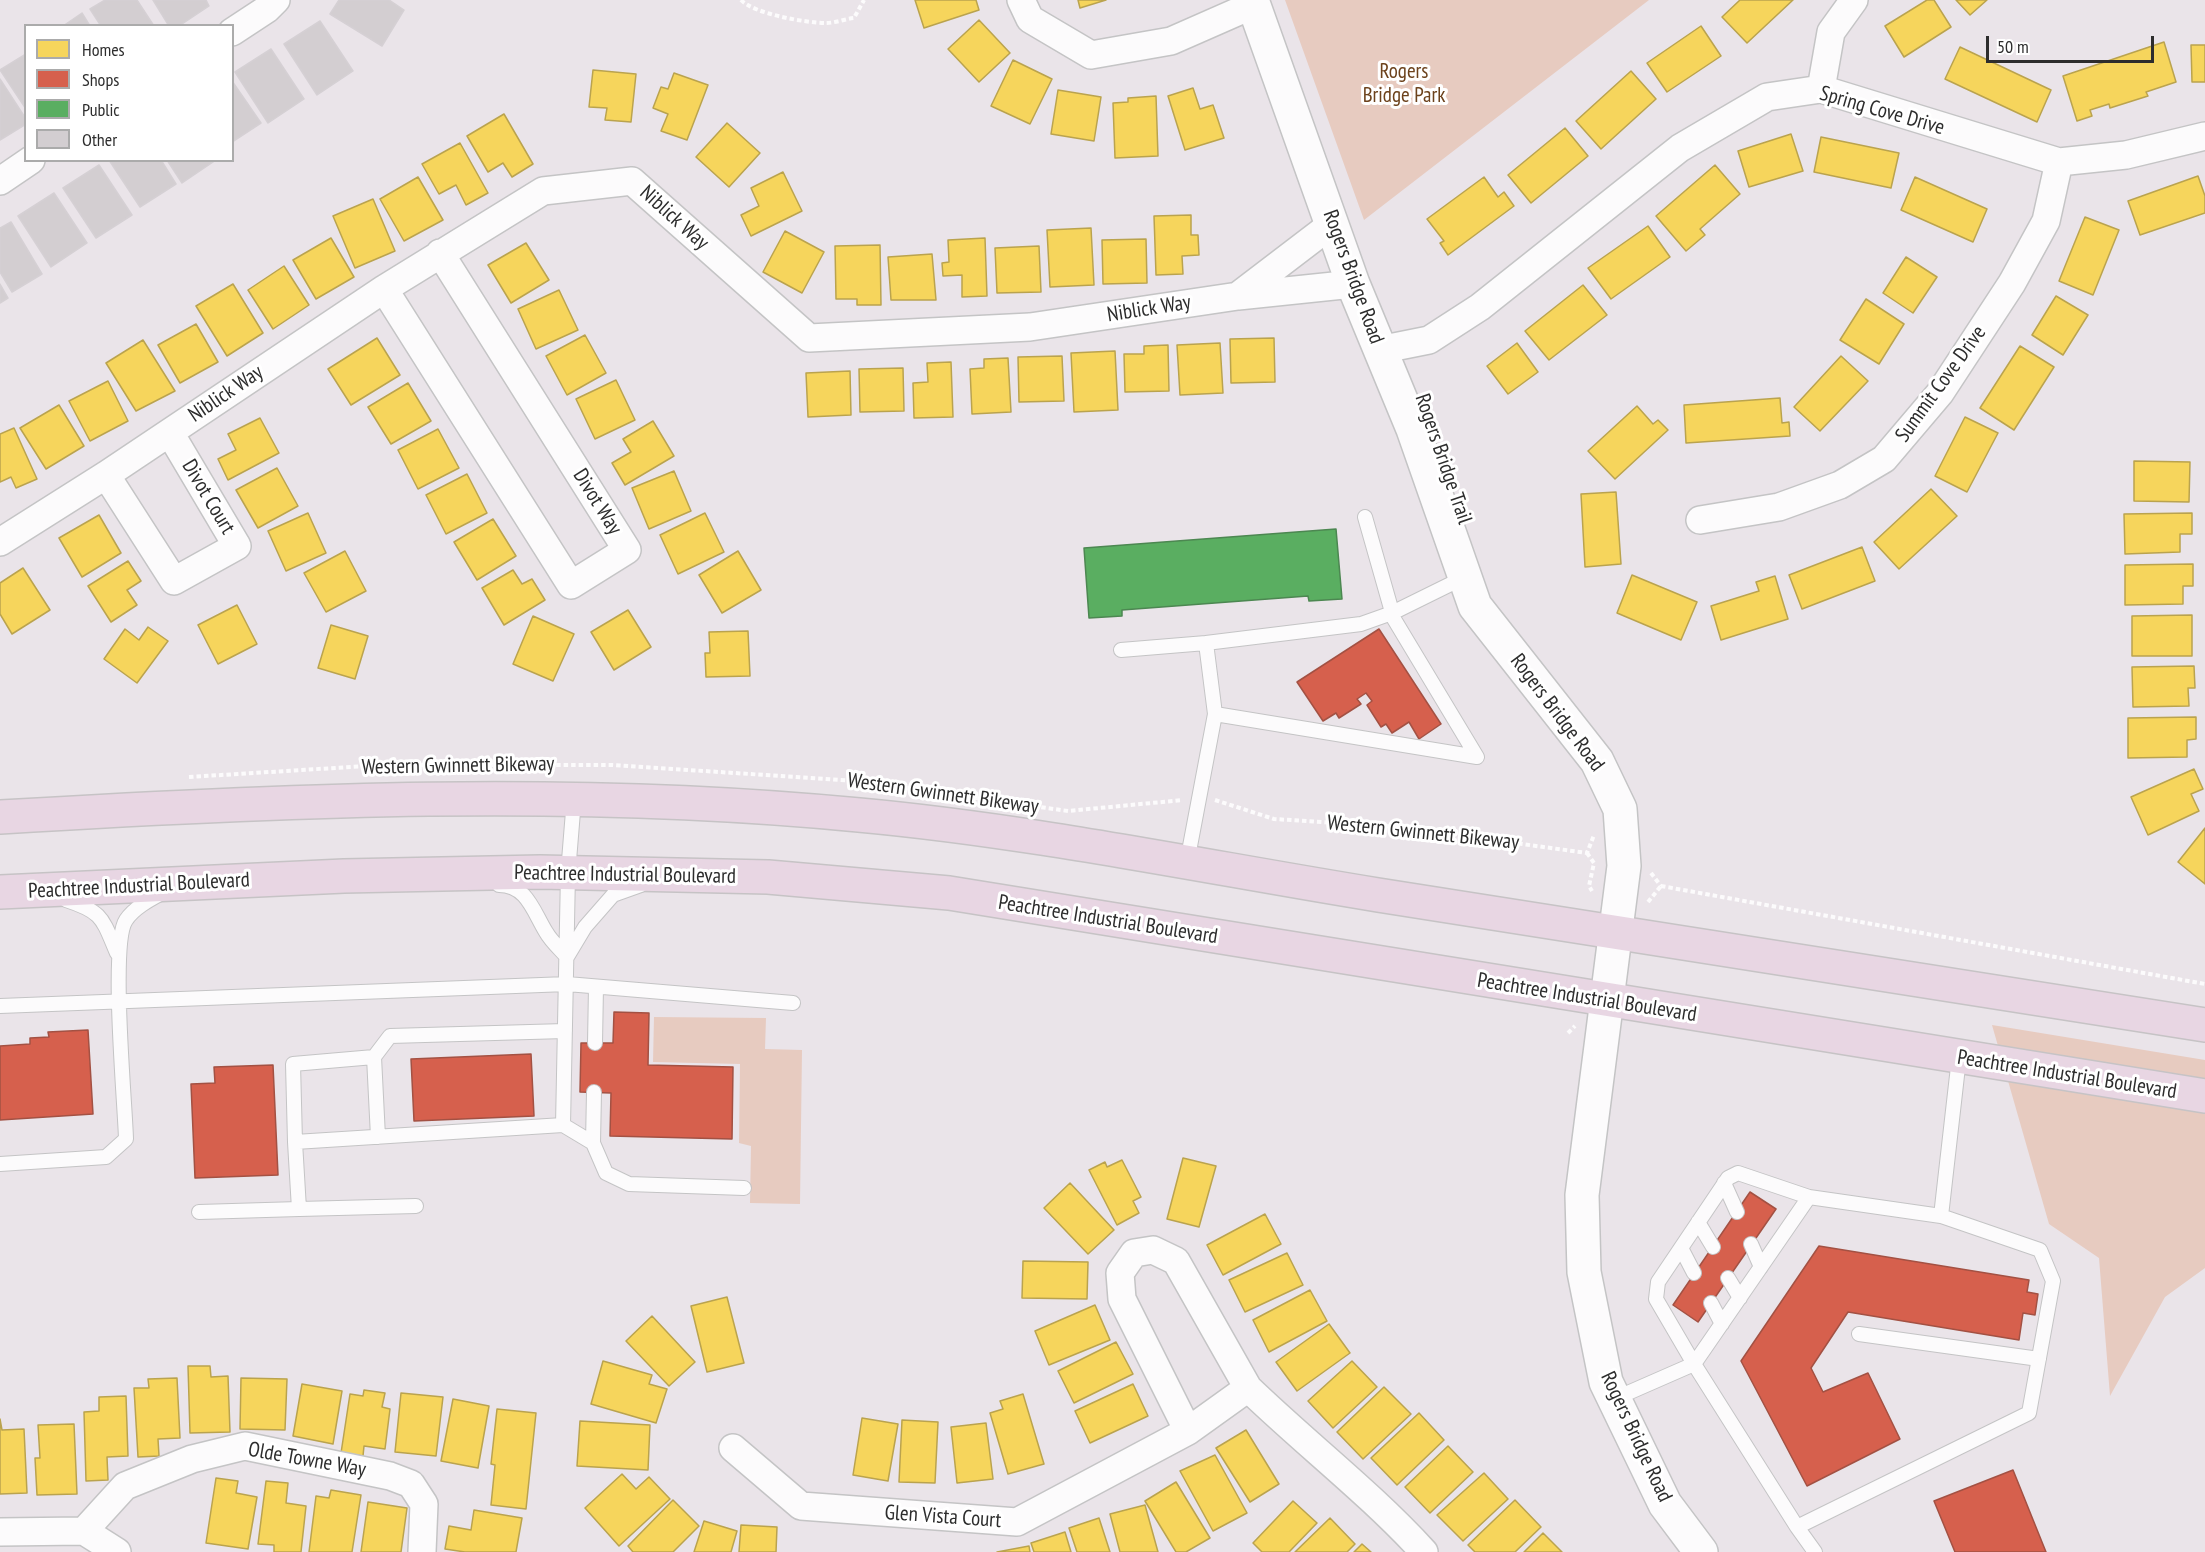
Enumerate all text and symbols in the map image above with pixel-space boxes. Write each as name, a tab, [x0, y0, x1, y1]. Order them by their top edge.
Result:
legend	[24, 24, 234, 162]
scale bar	[1989, 24, 2157, 62]
text: 50 m	[1997, 35, 2029, 58]
text: Homes	[82, 38, 125, 61]
park label: Rogers Bridge Park	[1363, 59, 1445, 109]
text: Shops	[82, 68, 119, 91]
street label: Spring Cove Drive	[1817, 81, 1947, 141]
text: Public	[82, 98, 120, 121]
text: Other	[82, 128, 117, 151]
street label: Niblick Way	[634, 180, 714, 256]
street label: Rogers Bridge Road	[1317, 207, 1389, 347]
street label: Niblick Way	[1105, 290, 1193, 328]
street label: Summit Cove Drive	[1890, 321, 1992, 447]
street label: Niblick Way	[184, 360, 268, 428]
street label: Rogers Bridge Trail	[1409, 391, 1477, 527]
street label: Divot Court	[176, 455, 240, 539]
street label: Divot Way	[567, 464, 627, 540]
street label: Rogers Bridge Road	[1505, 649, 1609, 777]
street label: Western Gwinnett Bikeway	[361, 752, 555, 780]
street label: Western Gwinnett Bikeway	[846, 768, 1040, 820]
street label: Western Gwinnett Bikeway	[1326, 810, 1520, 856]
street label: Peachtree Industrial Boulevard	[514, 860, 736, 890]
street label: Peachtree Industrial Boulevard	[28, 868, 250, 904]
street label: Peachtree Industrial Boulevard	[997, 890, 1219, 950]
street label: Peachtree Industrial Boulevard	[1476, 968, 1698, 1028]
street label: Peachtree Industrial Boulevard	[1956, 1045, 2178, 1105]
street label: Rogers Bridge Road	[1595, 1368, 1677, 1506]
street label: Olde Towne Way	[246, 1437, 368, 1483]
street label: Glen Vista Court	[884, 1500, 1002, 1534]

